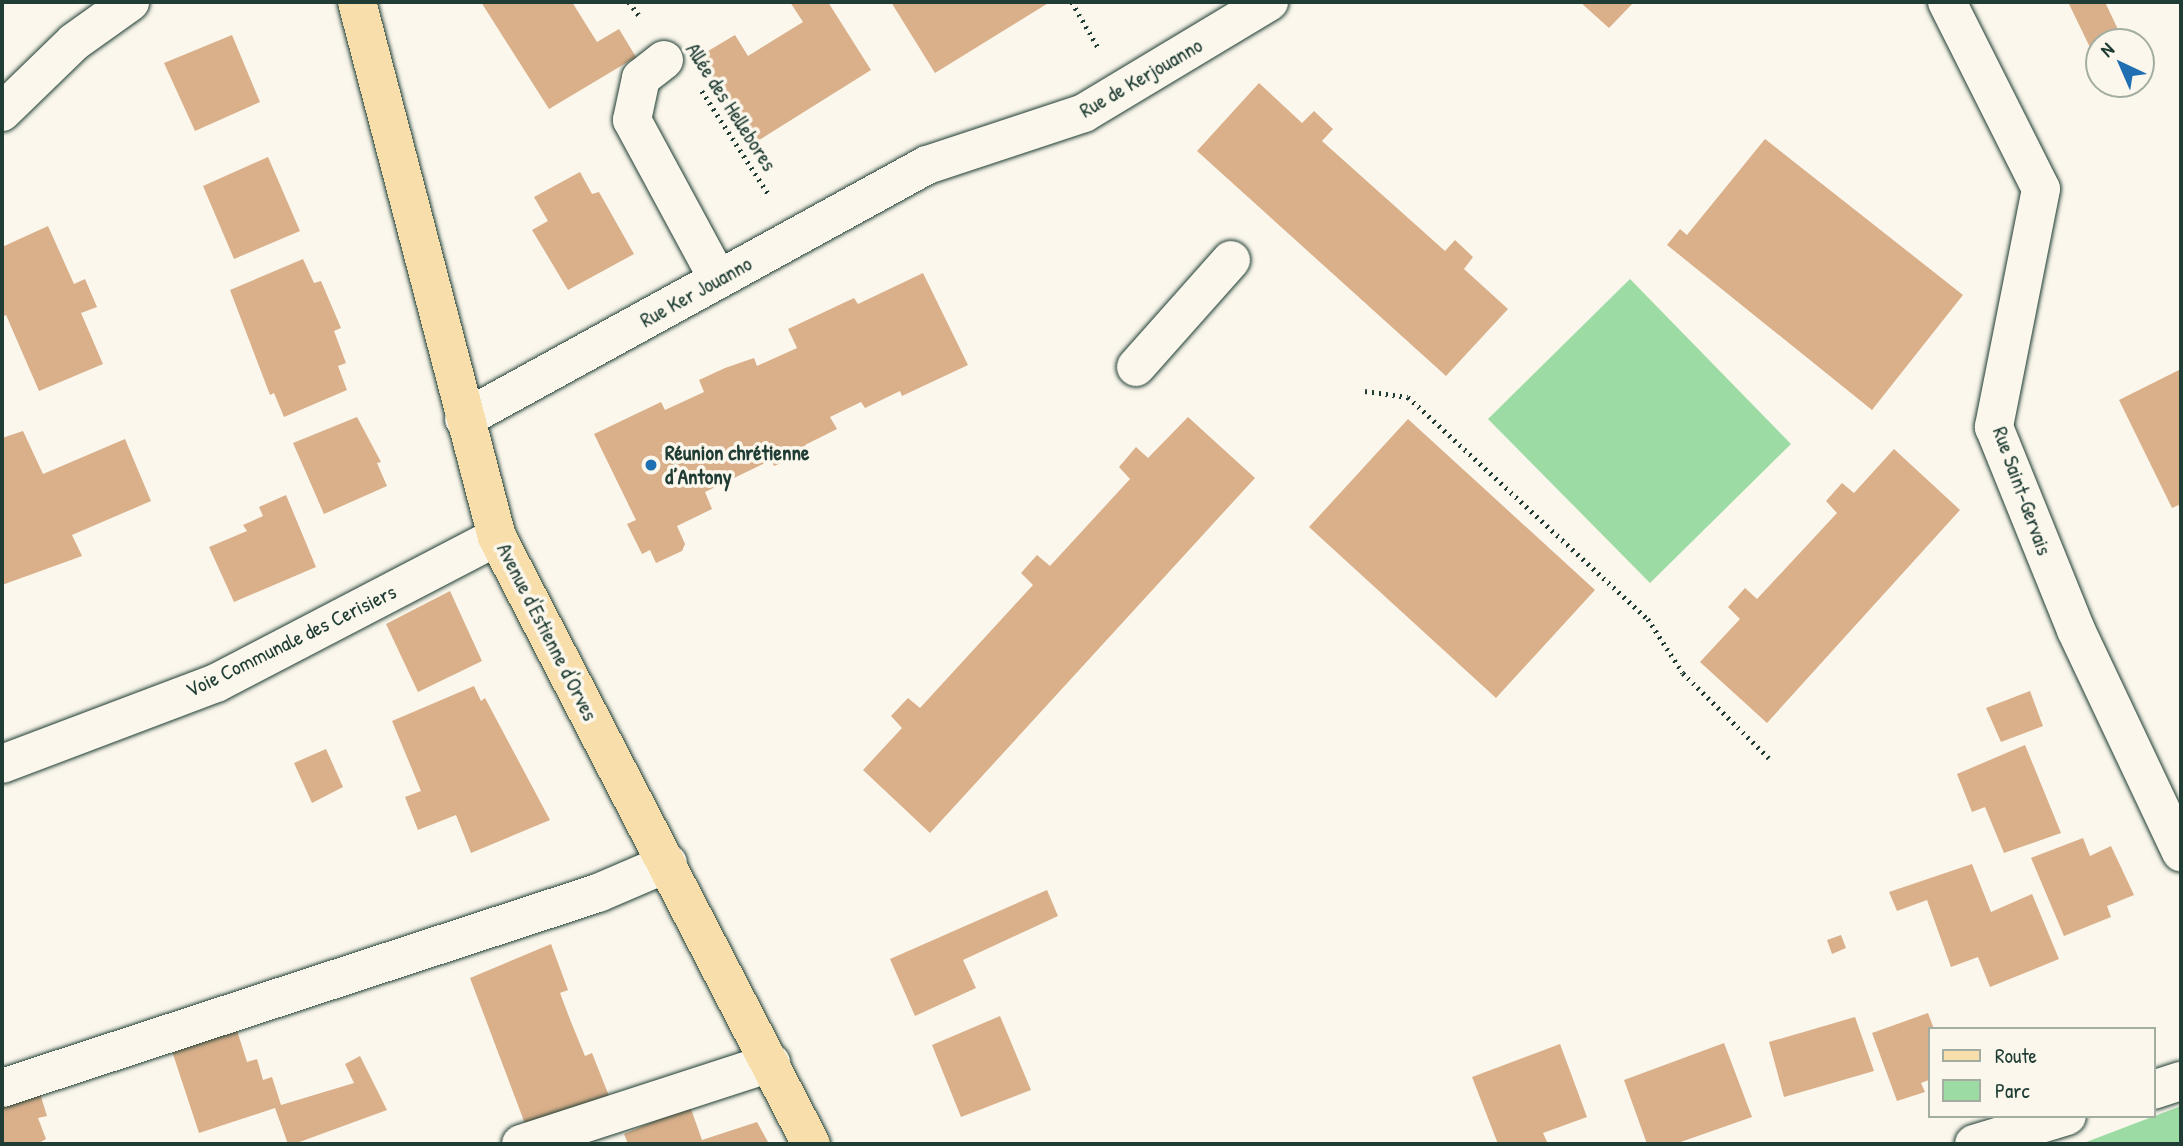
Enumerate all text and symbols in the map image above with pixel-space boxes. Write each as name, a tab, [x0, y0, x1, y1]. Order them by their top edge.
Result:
north arrow	[2085, 28, 2155, 98]
street label: Rue de Kerjouanno	[1075, 33, 1207, 123]
text: N	[2094, 36, 2119, 62]
street label: Allée des Hellebores	[680, 38, 782, 176]
street label: Rue Ker Jouanno	[636, 251, 756, 333]
street label: Rue Saint-Gervais	[1987, 423, 2057, 559]
place label: Réunion chrétienne d’Antony	[665, 440, 809, 490]
marker: Réunion chrétienne d’Antony	[643, 457, 659, 473]
street label: Avenue d'Estienne d'Orves	[491, 539, 603, 725]
street label: Voie Communale des Cerisiers	[182, 579, 400, 703]
legend	[1927, 1027, 2155, 1118]
text: Route	[1995, 1041, 2037, 1070]
text: Parc	[1995, 1076, 2030, 1105]

